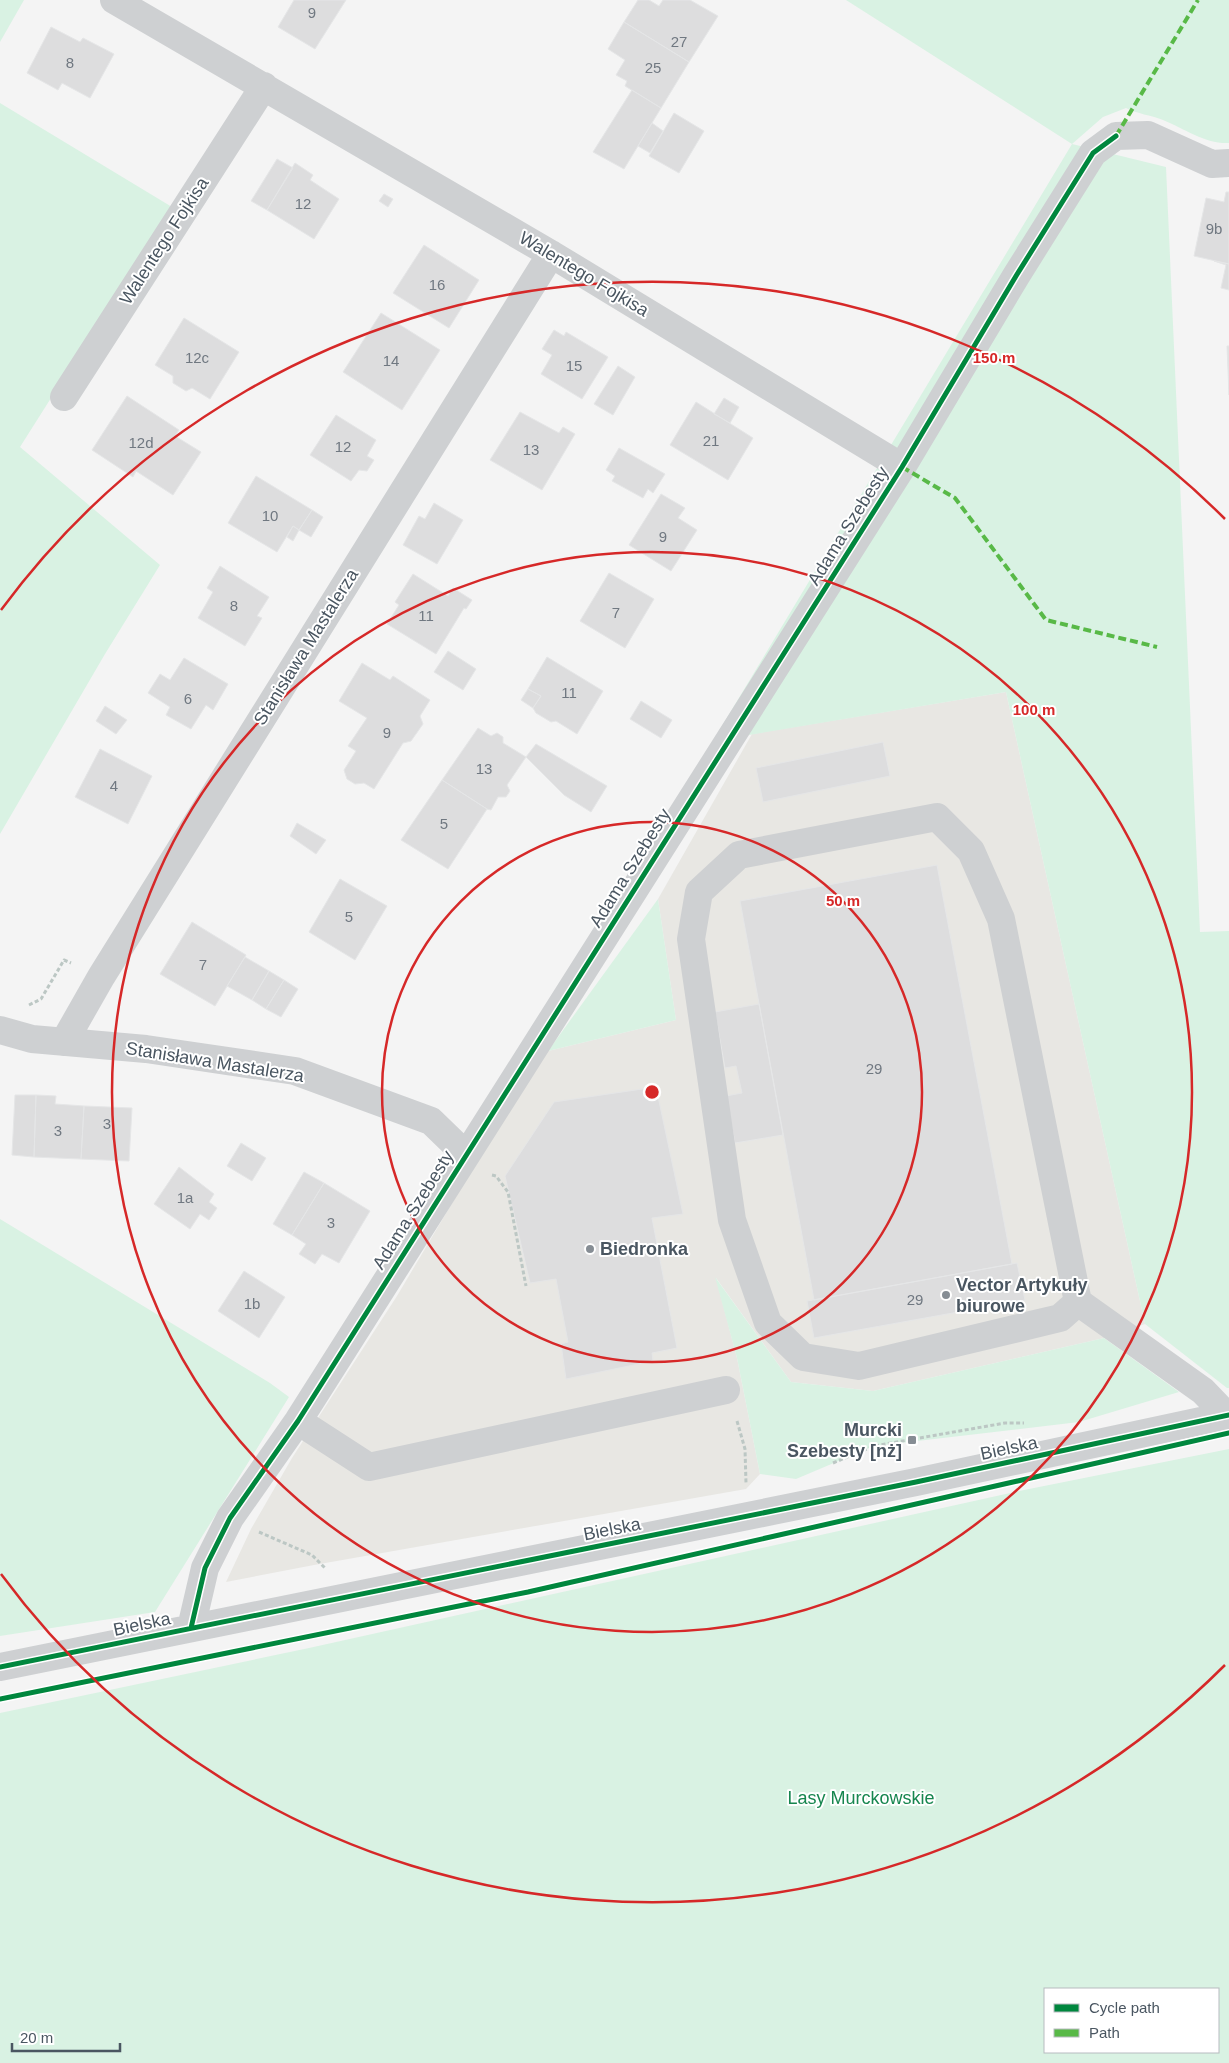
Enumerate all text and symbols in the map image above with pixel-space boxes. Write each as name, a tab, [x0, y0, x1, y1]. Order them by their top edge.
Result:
house number: 9	[308, 4, 316, 21]
house number: 27	[671, 33, 687, 50]
house number: 8	[66, 54, 74, 71]
house number: 25	[645, 59, 661, 76]
street label: Walentego Fojkisa	[115, 173, 213, 308]
house number: 12	[295, 195, 311, 212]
house number: 9b	[1206, 220, 1222, 237]
street label: Walentego Fojkisa	[516, 227, 653, 321]
house number: 16	[429, 276, 445, 293]
house number: 12c	[185, 349, 210, 366]
text: 150 m	[973, 349, 1015, 366]
house number: 14	[383, 352, 399, 369]
house number: 15	[566, 357, 582, 374]
house number: 21	[703, 432, 719, 449]
house number: 12d	[128, 434, 154, 451]
house number: 12	[335, 438, 351, 455]
house number: 13	[523, 441, 539, 458]
street label: Adama Szebesty	[803, 463, 893, 589]
house number: 10	[262, 507, 278, 524]
house number: 9	[659, 528, 667, 545]
street label: Stanisława Mastalerza	[250, 565, 363, 729]
house number: 8	[230, 597, 238, 614]
house number: 7	[612, 604, 620, 621]
house number: 11	[418, 607, 434, 624]
house number: 11	[561, 684, 577, 701]
house number: 6	[184, 690, 192, 707]
text: 100 m	[1013, 701, 1055, 718]
house number: 9	[383, 724, 391, 741]
house number: 13	[476, 760, 492, 777]
house number: 4	[110, 777, 118, 794]
street label: Adama Szebesty	[585, 805, 675, 931]
house number: 5	[440, 815, 448, 832]
text: 50 m	[826, 892, 860, 909]
house number: 5	[345, 908, 353, 925]
house number: 7	[199, 956, 207, 973]
street label: Stanisława Mastalerza	[124, 1038, 306, 1086]
house number: 29	[866, 1060, 882, 1077]
centre of rings	[643, 1083, 661, 1101]
house number: 3	[103, 1115, 111, 1132]
house number: 3	[54, 1122, 62, 1139]
street label: Adama Szebesty	[368, 1147, 458, 1273]
house number: 1a	[177, 1189, 194, 1206]
house number: 3	[327, 1214, 335, 1231]
place label: Biedronka	[600, 1239, 689, 1259]
marker: Biedronka	[584, 1243, 596, 1255]
place label: Vector Artykuły biurowe	[956, 1275, 1087, 1316]
marker: Vector Artykuły biurowe	[940, 1289, 952, 1301]
house number: 29	[907, 1291, 923, 1308]
house number: 1b	[244, 1295, 260, 1312]
place label: Murcki Szebesty [nż]	[787, 1420, 902, 1461]
street label: Bielska	[979, 1432, 1040, 1464]
marker: Murcki Szebesty [nż]	[906, 1434, 918, 1446]
street label: Bielska	[582, 1513, 643, 1544]
street label: Bielska	[112, 1608, 173, 1640]
park label: Lasy Murckowskie	[787, 1788, 935, 1808]
legend	[1044, 1988, 1219, 2053]
text: Cycle path	[1089, 1999, 1160, 2016]
scale bar	[12, 2020, 120, 2052]
text: Path	[1089, 2024, 1120, 2041]
text: 20 m	[20, 2029, 53, 2046]

